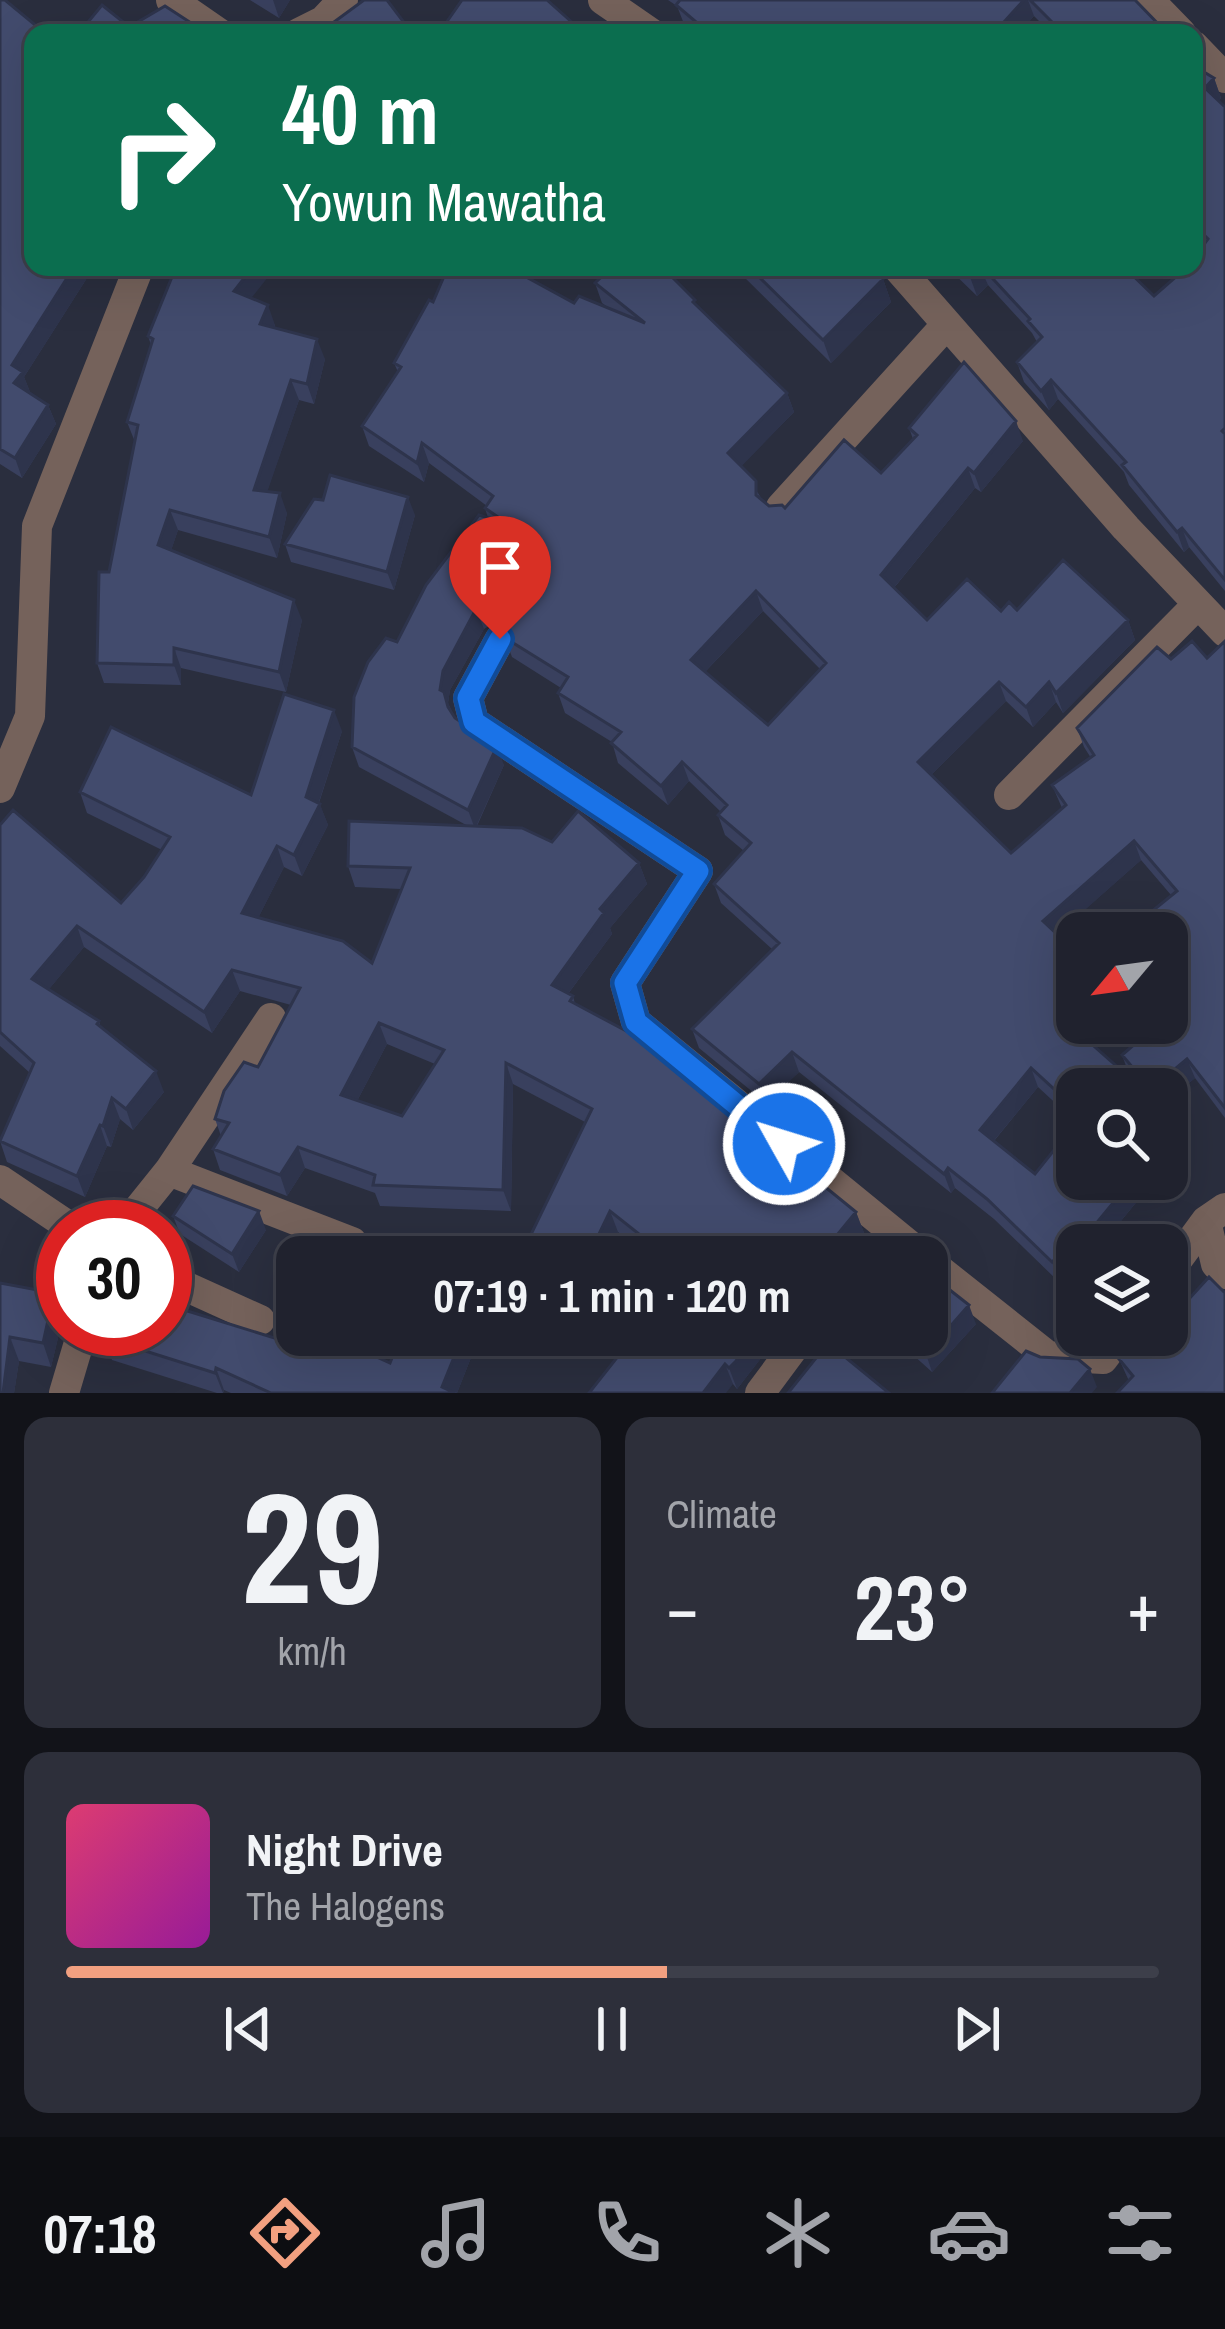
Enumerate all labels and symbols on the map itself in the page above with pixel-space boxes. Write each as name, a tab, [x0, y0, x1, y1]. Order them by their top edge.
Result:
pin	[449, 516, 551, 639]
north arrow	[1056, 912, 1188, 1044]
position arrow	[721, 1081, 847, 1207]
speed limit sign: 30	[36, 1200, 192, 1356]

